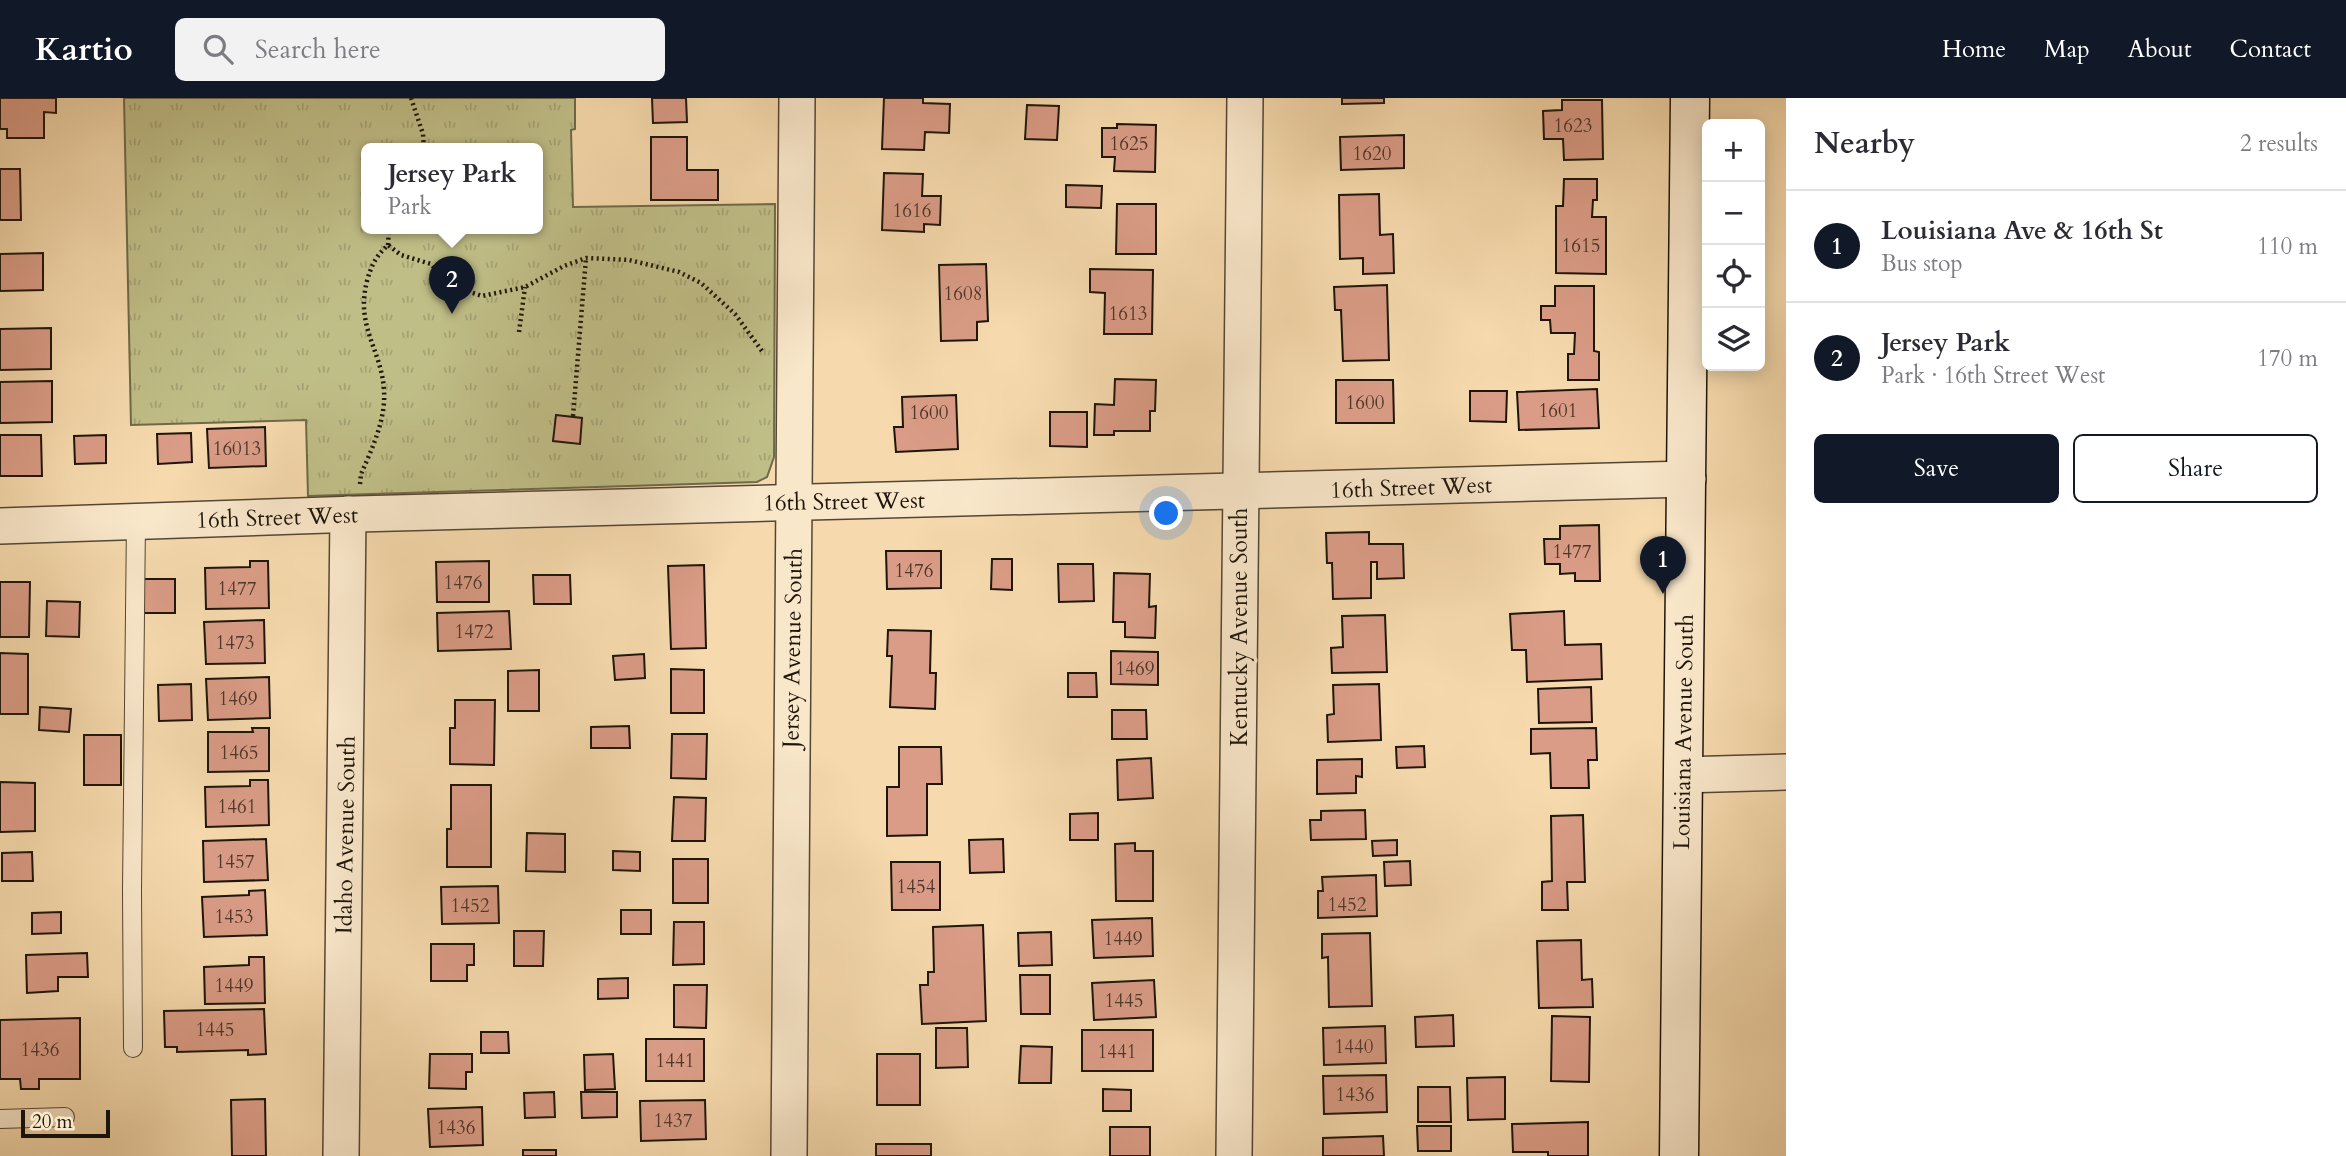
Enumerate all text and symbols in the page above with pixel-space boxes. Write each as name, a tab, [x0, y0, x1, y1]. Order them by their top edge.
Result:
search box	[175, 18, 665, 81]
text: Kartio	[35, 27, 133, 72]
icon: search	[199, 30, 237, 68]
text: Search here	[255, 32, 381, 67]
text: Home	[1942, 33, 2006, 66]
text: Map	[2044, 33, 2090, 66]
text: About	[2128, 33, 2192, 66]
text: Contact	[2230, 33, 2311, 66]
house number: 1623	[1554, 113, 1592, 139]
map controls	[1702, 119, 1765, 371]
button: +	[1702, 119, 1765, 182]
text: Nearby	[1814, 123, 1915, 164]
text: 2 results	[2240, 128, 2318, 159]
house number: 1625	[1110, 131, 1148, 157]
house number: 1620	[1353, 141, 1392, 167]
popup	[361, 143, 543, 234]
text: Jersey Park	[387, 156, 517, 191]
button: −	[1702, 182, 1765, 245]
text: Park	[387, 191, 432, 222]
house number: 1616	[893, 198, 931, 224]
text: Louisiana Ave & 16th St	[1881, 213, 2163, 248]
text: 1	[1831, 231, 1843, 262]
text: 110 m	[2257, 231, 2318, 262]
house number: 1615	[1562, 233, 1600, 259]
button: locate	[1702, 245, 1765, 308]
text: Bus stop	[1881, 248, 1963, 279]
pin: 2	[429, 256, 475, 314]
house number: 1608	[944, 281, 982, 307]
house number: 1613	[1109, 301, 1147, 327]
button: layers	[1702, 308, 1765, 371]
text: Jersey Park	[1881, 325, 2010, 360]
text: 2	[1831, 343, 1843, 374]
text: 170 m	[2257, 343, 2318, 374]
text: Park · 16th Street West	[1881, 360, 2105, 391]
house number: 1600	[1346, 390, 1385, 416]
house number: 1601	[1539, 398, 1577, 424]
house number: 1600	[910, 400, 949, 426]
button: Save	[1814, 434, 2059, 503]
button: Share	[2073, 434, 2318, 503]
house number: 16013	[213, 436, 261, 462]
street label: 16th Street West	[1330, 469, 1492, 506]
street label: 16th Street West	[763, 485, 925, 518]
your location	[1149, 496, 1183, 530]
street label: 16th Street West	[196, 499, 358, 536]
street label: Kentucky Avenue South	[1224, 507, 1255, 746]
pin: 1	[1640, 536, 1686, 594]
house number: 1477	[1553, 539, 1592, 565]
street label: Jersey Avenue South	[775, 547, 810, 751]
house number: 1476	[895, 558, 933, 584]
house number: 1476	[444, 570, 482, 596]
house number: 1477	[218, 576, 257, 602]
street label: Louisiana Avenue South	[1666, 613, 1701, 850]
house number: 1472	[455, 619, 494, 645]
house number: 1473	[216, 630, 254, 656]
house number: 1469	[1116, 656, 1155, 682]
house number: 1469	[219, 686, 258, 712]
street label: Idaho Avenue South	[328, 735, 363, 935]
house number: 1465	[220, 740, 258, 766]
house number: 1461	[218, 794, 256, 820]
house number: 1457	[216, 849, 255, 875]
house number: 1454	[897, 874, 936, 900]
house number: 1452	[1328, 892, 1367, 918]
house number: 1452	[451, 893, 490, 919]
house number: 1453	[215, 904, 253, 930]
house number: 1449	[1104, 926, 1143, 952]
house number: 1449	[215, 973, 254, 999]
house number: 1445	[1105, 988, 1143, 1014]
house number: 1445	[196, 1017, 234, 1043]
house number: 1440	[1335, 1034, 1374, 1060]
house number: 1436	[21, 1037, 59, 1063]
house number: 1441	[1098, 1039, 1136, 1065]
house number: 1441	[656, 1048, 694, 1074]
house number: 1436	[1336, 1082, 1374, 1108]
scale bar	[21, 1107, 110, 1139]
house number: 1437	[654, 1108, 693, 1134]
text: 20 m	[32, 1109, 73, 1135]
house number: 1436	[437, 1115, 475, 1141]

